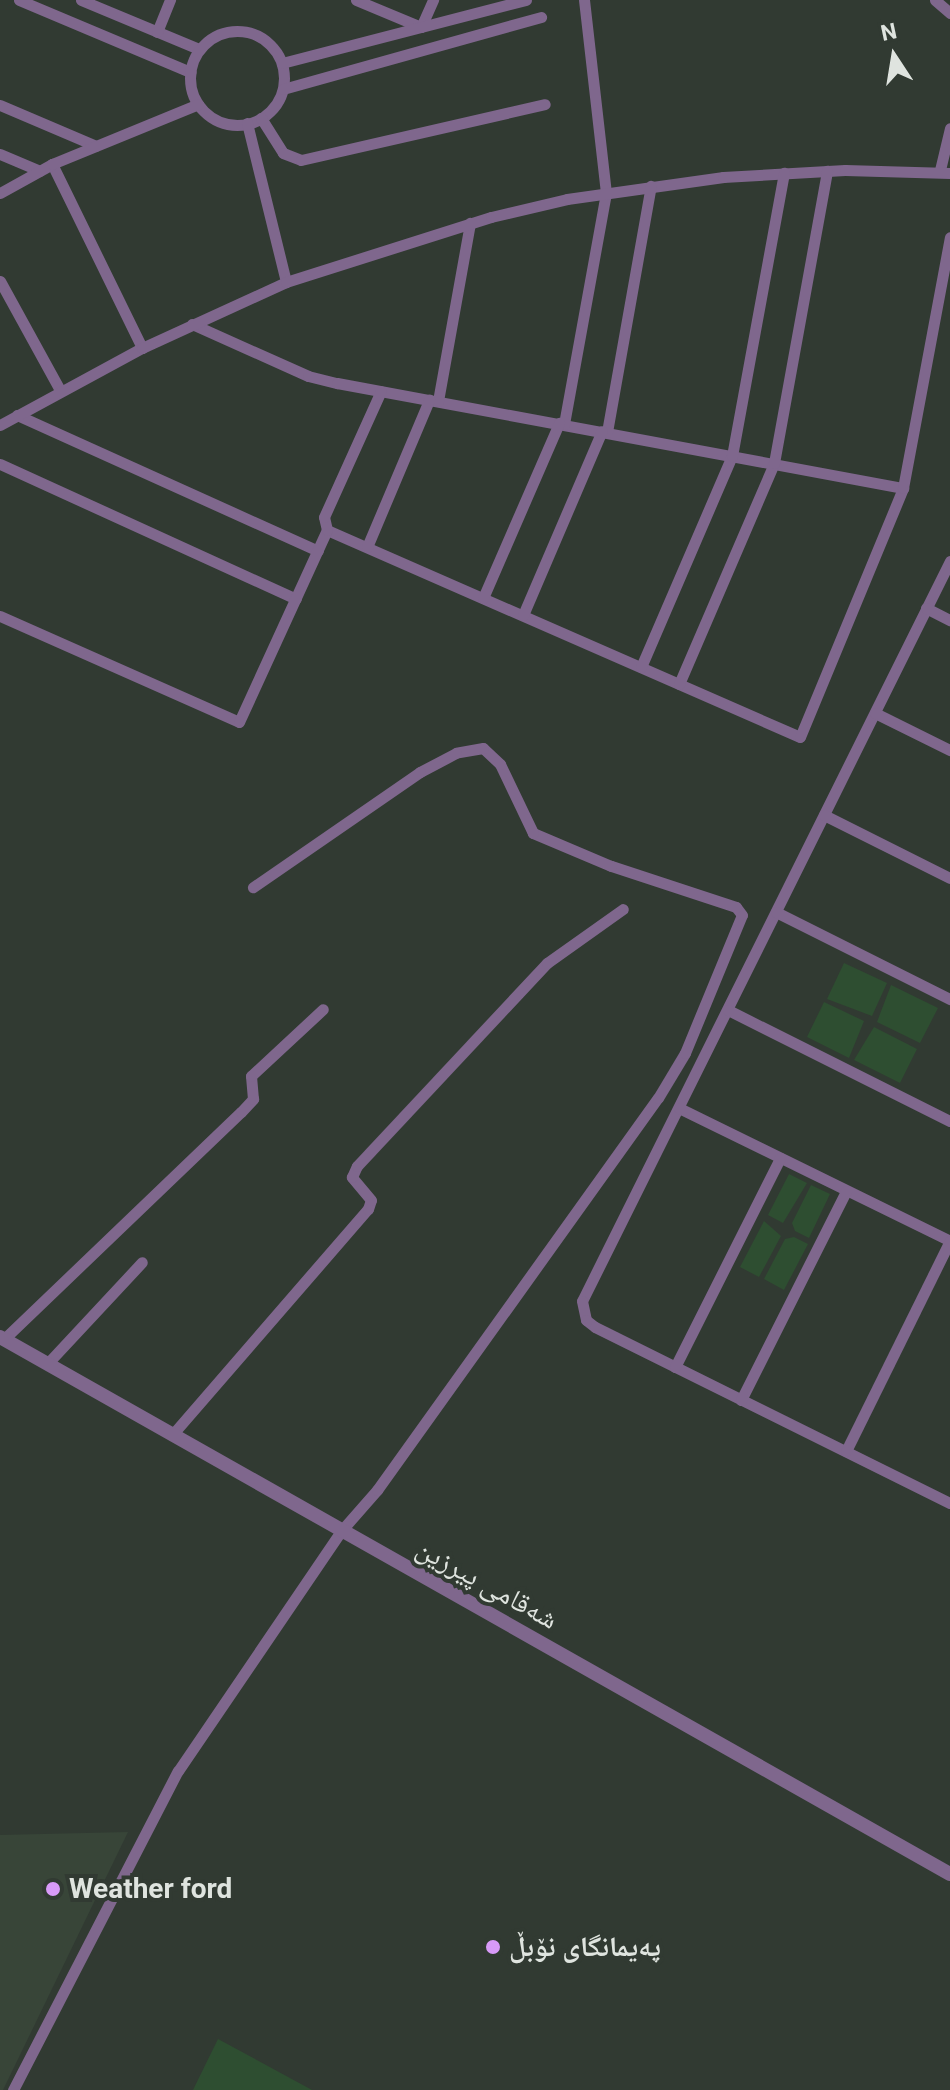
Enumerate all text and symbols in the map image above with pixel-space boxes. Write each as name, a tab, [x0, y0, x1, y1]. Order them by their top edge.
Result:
north arrow	[854, 16, 934, 96]
text: N	[879, 18, 899, 46]
street label: شەقامی پیرزین	[410, 1531, 564, 1637]
place label: Weather ford	[69, 1872, 232, 1906]
marker: Weather ford	[44, 1880, 62, 1898]
place label: پەیمانگای نۆبڵ	[509, 1930, 661, 1964]
marker: پەیمانگای نۆبڵ	[484, 1938, 502, 1956]

